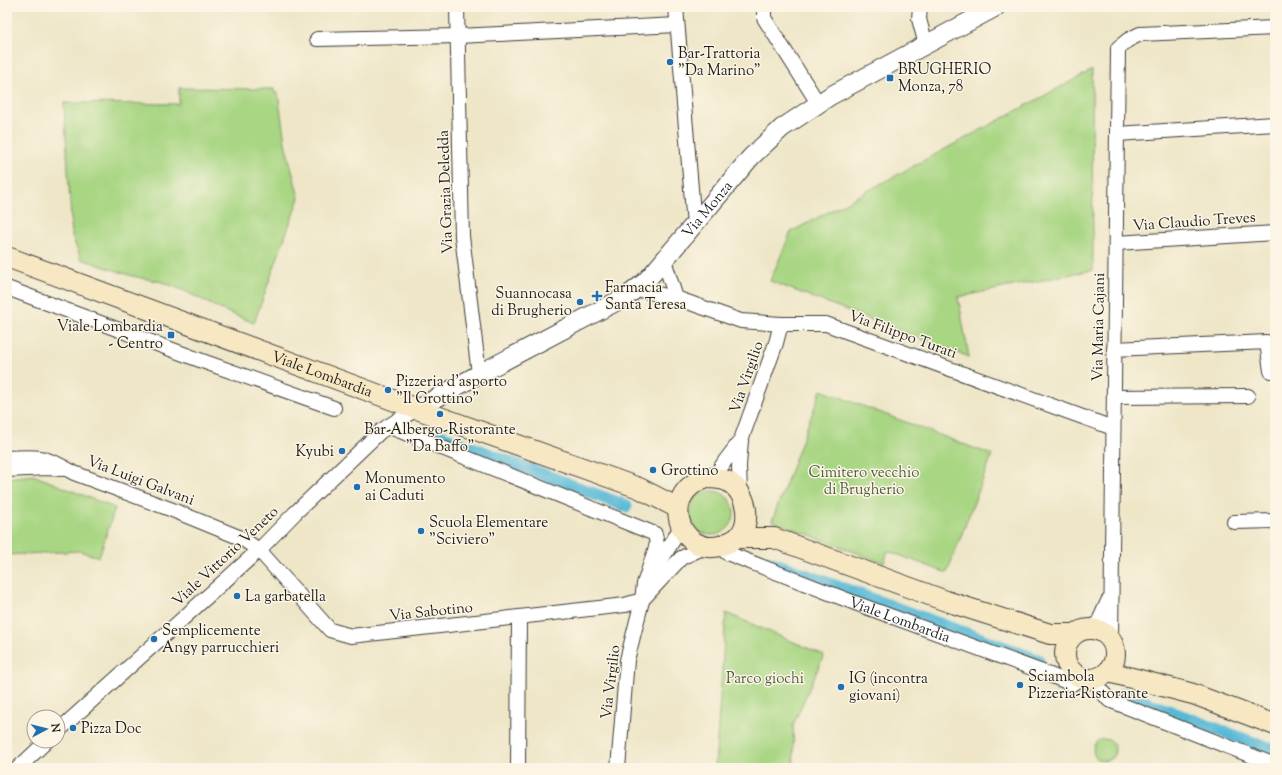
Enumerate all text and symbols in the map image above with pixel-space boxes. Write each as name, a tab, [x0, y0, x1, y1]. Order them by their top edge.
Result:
place label: Bar-Trattoria "Da Marino"	[678, 44, 761, 82]
marker: Bar-Trattoria "Da Marino"	[665, 57, 675, 67]
place label: BRUGHERIO Monza, 78	[898, 60, 991, 98]
marker: BRUGHERIO Monza, 78	[885, 73, 895, 83]
street label: Via Grazia Deledda	[434, 130, 459, 254]
street label: Via Monza	[678, 177, 738, 243]
street label: Via Claudio Treves	[1132, 208, 1256, 237]
street label: Via Maria Cajani	[1088, 272, 1111, 382]
place label: Farmacia Santa Teresa	[605, 278, 687, 316]
place label: Suannocasa di Brugherio	[491, 284, 572, 322]
marker: Farmacia Santa Teresa	[592, 291, 602, 301]
marker: Suannocasa di Brugherio	[575, 297, 585, 307]
street label: Via Filippo Turati	[845, 306, 960, 365]
place label: Viale Lombardia - Centro	[57, 317, 163, 355]
marker: Viale Lombardia - Centro	[166, 330, 176, 340]
street label: Via Virgilio	[725, 339, 770, 416]
street label: Viale Lombardia	[268, 347, 375, 404]
place label: Pizzeria d'asporto "Il Grottino"	[396, 372, 507, 410]
marker: Pizzeria d'asporto "Il Grottino"	[383, 385, 393, 395]
marker: Bar-Albergo-Ristorante "Da Baffo"	[435, 409, 445, 419]
place label: Bar-Albergo-Ristorante "Da Baffo"	[364, 420, 516, 458]
place label: Kyubi	[296, 442, 334, 463]
marker: Kyubi	[337, 446, 347, 456]
street label: Via Luigi Galvani	[84, 451, 197, 512]
place label: Grottino	[661, 461, 718, 482]
park label: Cimitero vecchio di Brugherio	[809, 463, 919, 501]
marker: Grottino	[648, 465, 658, 475]
place label: Monumento ai Caduti	[365, 469, 445, 507]
marker: Monumento ai Caduti	[352, 482, 362, 492]
street label: Viale Vittorio Veneto	[168, 502, 284, 612]
place label: Scuola Elementare "Sciviero"	[429, 513, 548, 551]
marker: Scuola Elementare "Sciviero"	[416, 526, 426, 536]
place label: La garbatella	[245, 587, 326, 608]
marker: La garbatella	[232, 591, 242, 601]
street label: Viale Lombardia	[846, 593, 953, 649]
street label: Via Sabotino	[388, 598, 474, 627]
place label: Semplicemente Angy parrucchieri	[162, 621, 279, 659]
marker: Semplicemente Angy parrucchieri	[149, 634, 159, 644]
street label: Via Virgilio	[597, 644, 626, 721]
place label: Sciambola Pizzeria-Ristorante	[1028, 667, 1148, 705]
park label: Parco giochi	[726, 669, 804, 690]
place label: IG (incontra giovani)	[849, 669, 928, 707]
marker: Sciambola Pizzeria-Ristorante	[1015, 680, 1025, 690]
marker: IG (incontra giovani)	[836, 682, 846, 692]
north arrow	[26, 709, 66, 749]
place label: Pizza Doc	[81, 719, 142, 740]
text: N	[46, 722, 63, 733]
marker: Pizza Doc	[68, 723, 78, 733]

